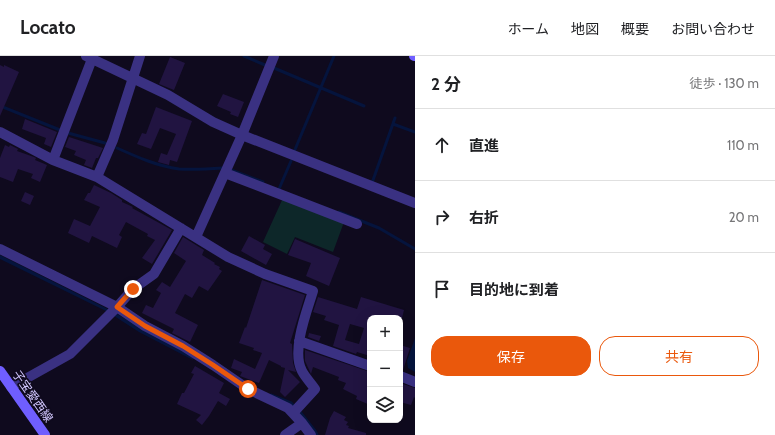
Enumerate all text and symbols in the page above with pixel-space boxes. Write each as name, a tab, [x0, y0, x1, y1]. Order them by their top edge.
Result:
text: Locato	[20, 16, 76, 39]
text: ホーム	[507, 20, 549, 38]
text: 地図	[571, 20, 599, 38]
text: 概要	[621, 20, 649, 38]
text: お問い合わせ	[671, 20, 755, 38]
text: 2 分	[431, 74, 461, 94]
text: 徒歩 · 130 m	[689, 75, 759, 91]
icon: ahead	[431, 134, 453, 156]
text: 直進	[469, 137, 499, 155]
text: 110 m	[727, 137, 759, 153]
icon: right	[431, 206, 453, 228]
text: 右折	[469, 209, 499, 227]
text: 20 m	[729, 209, 759, 225]
icon: arrive	[431, 278, 453, 300]
route end	[124, 280, 142, 298]
text: 目的地に到着	[469, 281, 559, 299]
map controls	[367, 315, 403, 423]
button: +	[367, 315, 403, 351]
button: 保存	[431, 336, 591, 376]
button: 共有	[599, 336, 759, 376]
button: −	[367, 351, 403, 387]
street label: 子宝愛西線	[10, 367, 56, 425]
route start	[239, 380, 257, 398]
button: layers	[367, 387, 403, 423]

